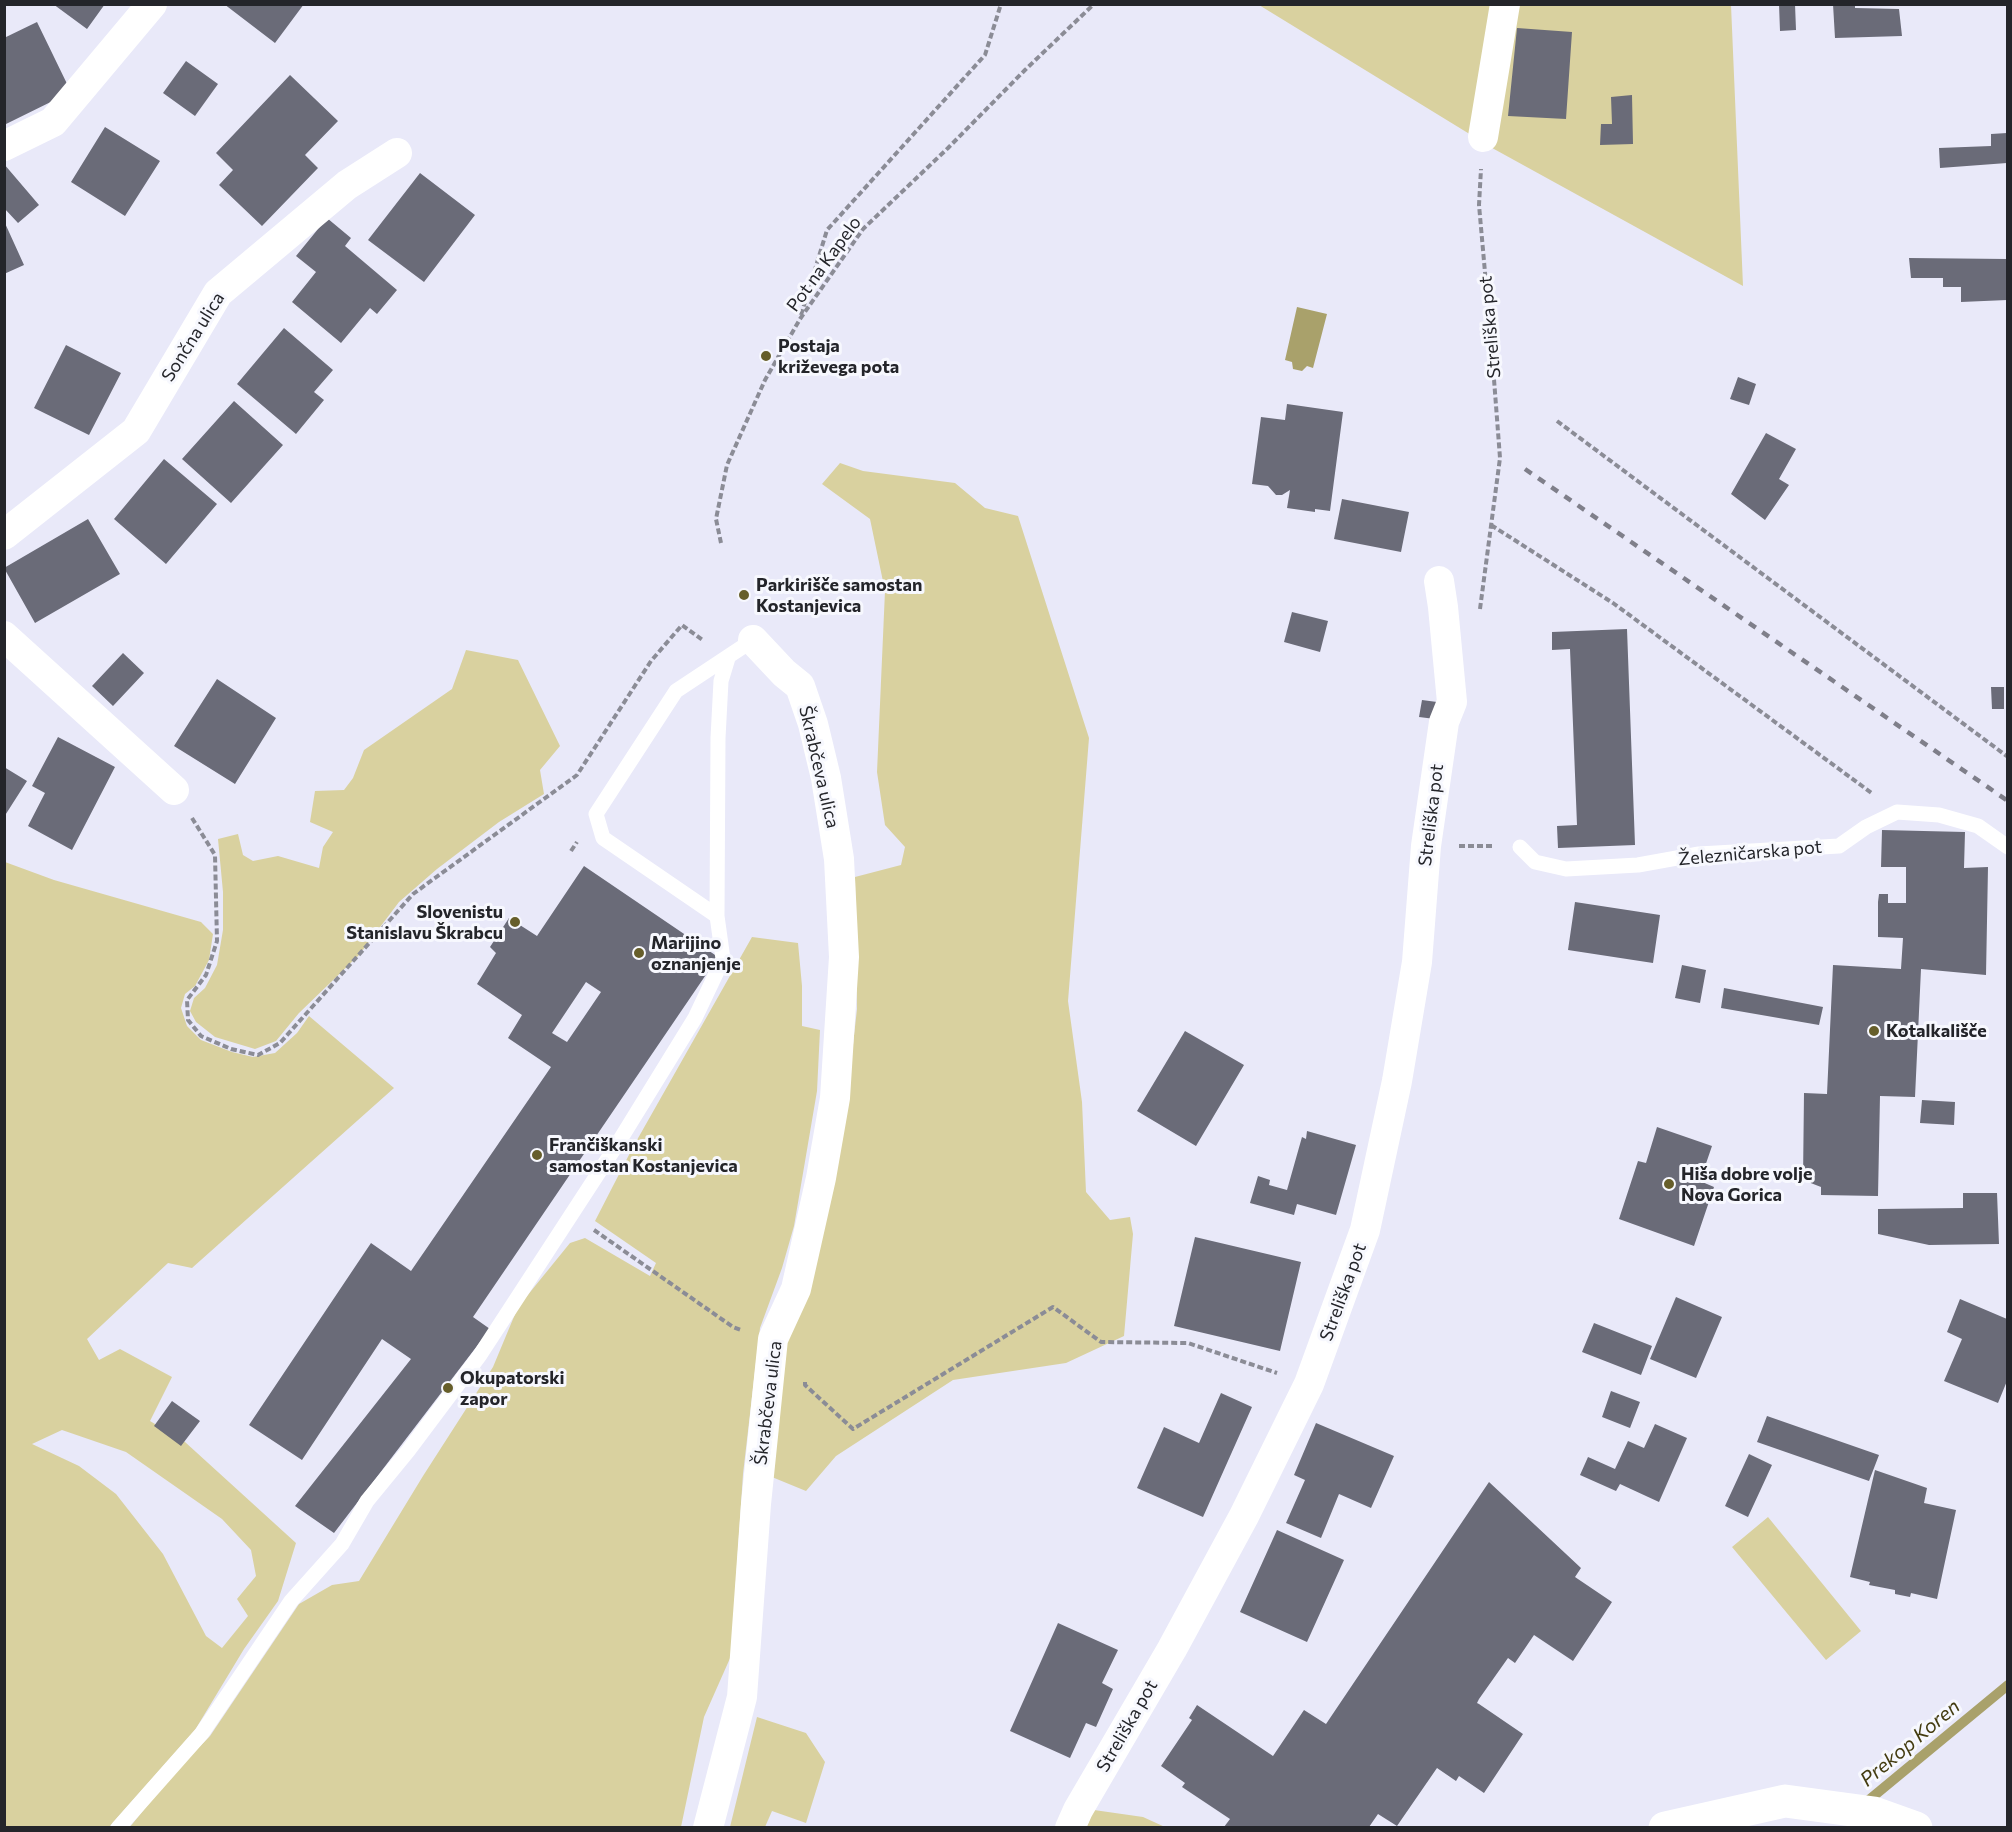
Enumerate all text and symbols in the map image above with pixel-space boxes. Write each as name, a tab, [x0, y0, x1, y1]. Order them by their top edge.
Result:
street label: Pot na Kapelo	[782, 212, 866, 316]
street label: Streliška pot	[1475, 275, 1505, 379]
street label: Sončna ulica	[157, 288, 229, 386]
place label: Postaja križevega pota	[778, 335, 899, 378]
marker: Postaja križevega pota	[759, 349, 773, 363]
place label: Parkirišče samostan Kostanjevica	[756, 574, 922, 616]
marker: Parkirišče samostan Kostanjevica	[737, 588, 751, 602]
street label: Škrabčeva ulica	[794, 704, 844, 830]
street label: Streliška pot	[1414, 763, 1448, 867]
street label: Železničarska pot	[1677, 836, 1823, 870]
place label: Slovenistu Stanislavu Škrabcu	[346, 901, 503, 944]
marker: Slovenistu Stanislavu Škrabcu	[508, 915, 522, 929]
place label: Marijino oznanjenje	[651, 932, 741, 974]
marker: Marijino oznanjenje	[632, 946, 646, 960]
place label: Kotalkališče	[1886, 1020, 1987, 1042]
marker: Kotalkališče	[1867, 1024, 1881, 1038]
place label: Frančiškanski samostan Kostanjevica	[549, 1134, 738, 1176]
marker: Frančiškanski samostan Kostanjevica	[530, 1148, 544, 1162]
place label: Hiša dobre volje Nova Gorica	[1681, 1163, 1812, 1206]
marker: Hiša dobre volje Nova Gorica	[1662, 1177, 1676, 1191]
street label: Streliška pot	[1315, 1240, 1371, 1344]
street label: Škrabčeva ulica	[750, 1340, 786, 1466]
place label: Okupatorski zapor	[460, 1367, 565, 1410]
marker: Okupatorski zapor	[441, 1381, 455, 1395]
street label: Streliška pot	[1092, 1676, 1162, 1776]
water label: Prekop Koren	[1855, 1694, 1965, 1792]

